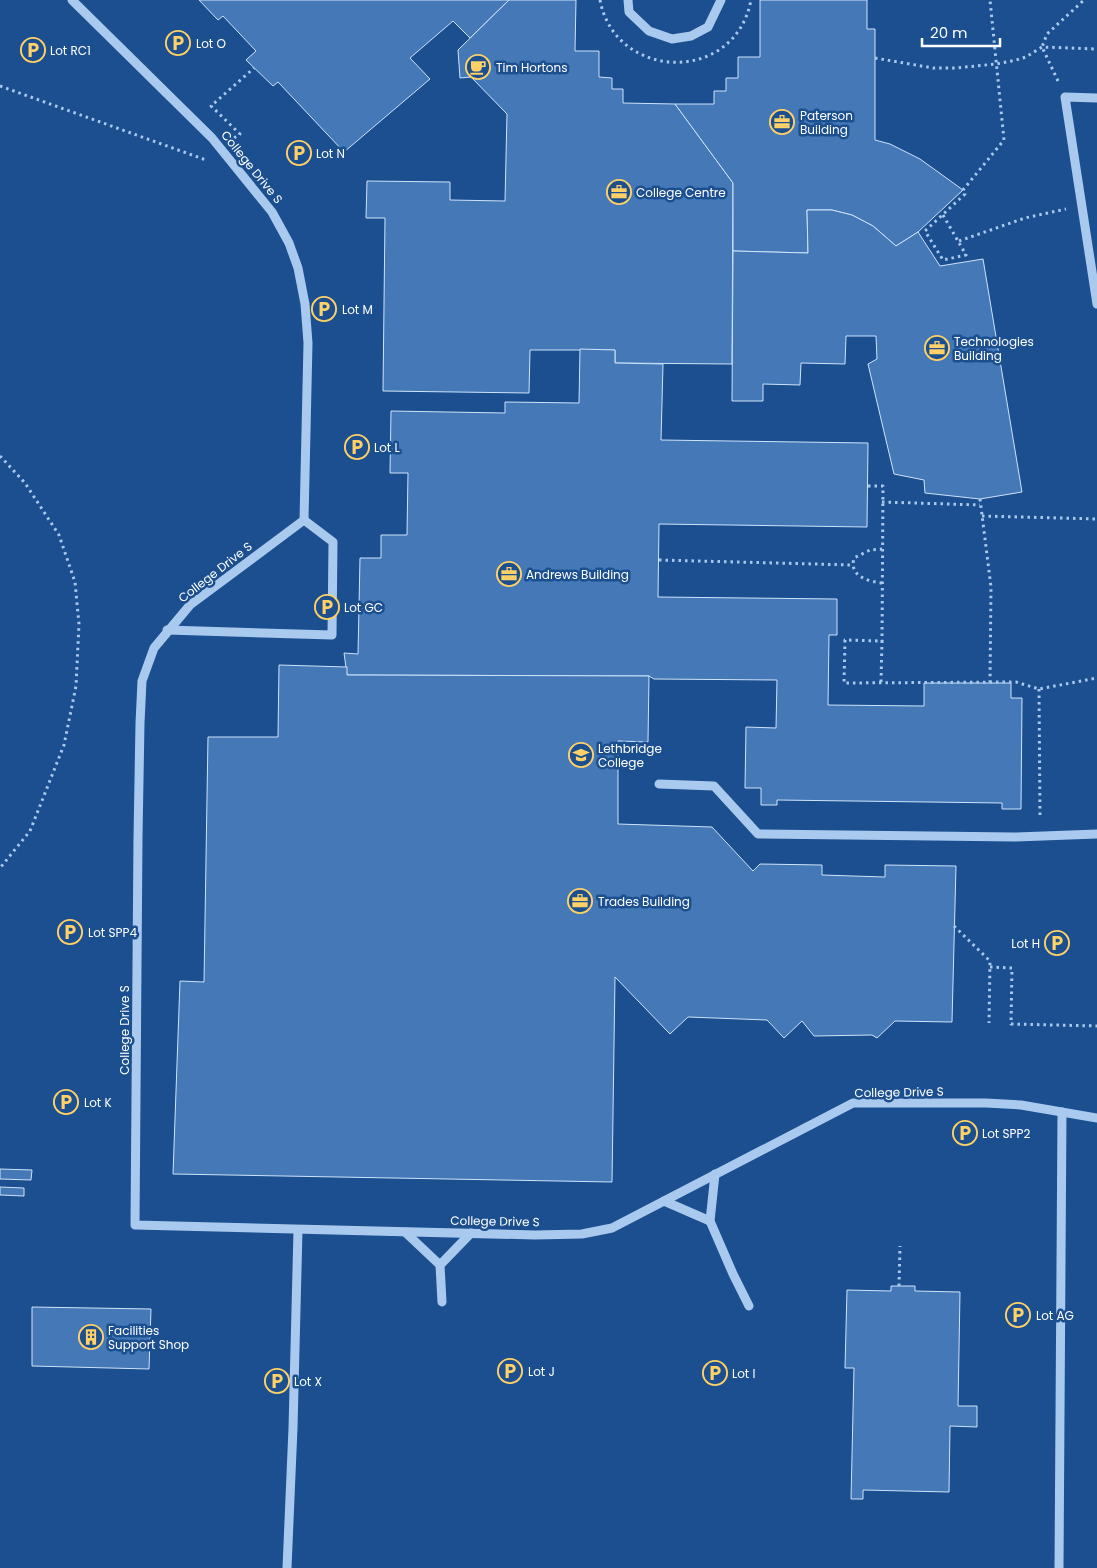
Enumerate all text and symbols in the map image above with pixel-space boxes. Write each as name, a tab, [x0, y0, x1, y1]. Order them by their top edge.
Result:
scale bar	[922, 15, 1000, 47]
text: 20 m	[930, 22, 968, 43]
parking icon: Lot O	[165, 30, 191, 56]
place label: Lot O	[196, 35, 226, 52]
parking icon: Lot RC1	[20, 37, 46, 63]
place label: Lot RC1	[50, 42, 91, 59]
cafe icon: Tim Hortons	[465, 54, 491, 80]
place label: Tim Hortons	[496, 59, 567, 76]
place label: Paterson Building	[800, 107, 853, 138]
office icon: Paterson Building	[769, 109, 795, 135]
street label: College Drive S	[217, 127, 287, 207]
parking icon: Lot N	[286, 140, 312, 166]
place label: Lot N	[316, 145, 345, 162]
office icon: College Centre	[606, 179, 632, 205]
place label: College Centre	[636, 184, 726, 201]
parking icon: Lot M	[311, 296, 337, 322]
place label: Lot M	[342, 301, 373, 318]
place label: Technologies Building	[954, 333, 1034, 364]
office icon: Technologies Building	[924, 335, 950, 361]
parking icon: Lot L	[344, 434, 370, 460]
place label: Lot L	[374, 439, 400, 456]
street label: College Drive S	[175, 538, 255, 606]
office icon: Andrews Building	[496, 561, 522, 587]
place label: Andrews Building	[526, 566, 629, 583]
parking icon: Lot GC	[314, 594, 340, 620]
place label: Lot GC	[344, 599, 383, 616]
place label: Lethbridge College	[598, 740, 662, 771]
school or university icon: Lethbridge College	[568, 742, 594, 768]
office icon: Trades Building	[567, 888, 593, 914]
place label: Trades Building	[598, 893, 690, 910]
parking icon: Lot SPP4	[57, 919, 83, 945]
place label: Lot SPP4	[88, 924, 137, 941]
parking icon: Lot H	[1044, 930, 1070, 956]
place label: Lot H	[1011, 935, 1040, 952]
street label: College Drive S	[116, 985, 133, 1075]
street label: College Drive S	[854, 1083, 944, 1101]
parking icon: Lot K	[53, 1089, 79, 1115]
place label: Lot K	[84, 1094, 112, 1111]
parking icon: Lot SPP2	[952, 1120, 978, 1146]
place label: Lot SPP2	[982, 1125, 1030, 1142]
street label: College Drive S	[450, 1212, 540, 1230]
parking icon: Lot AG	[1005, 1302, 1031, 1328]
place label: Lot AG	[1036, 1307, 1074, 1324]
place label: Facilities Support Shop	[108, 1322, 189, 1353]
building icon: Facilities Support Shop	[78, 1324, 104, 1350]
parking icon: Lot J	[497, 1358, 523, 1384]
parking icon: Lot I	[702, 1360, 728, 1386]
place label: Lot J	[528, 1363, 555, 1380]
place label: Lot I	[732, 1365, 755, 1382]
parking icon: Lot X	[264, 1368, 290, 1394]
place label: Lot X	[294, 1373, 322, 1390]

